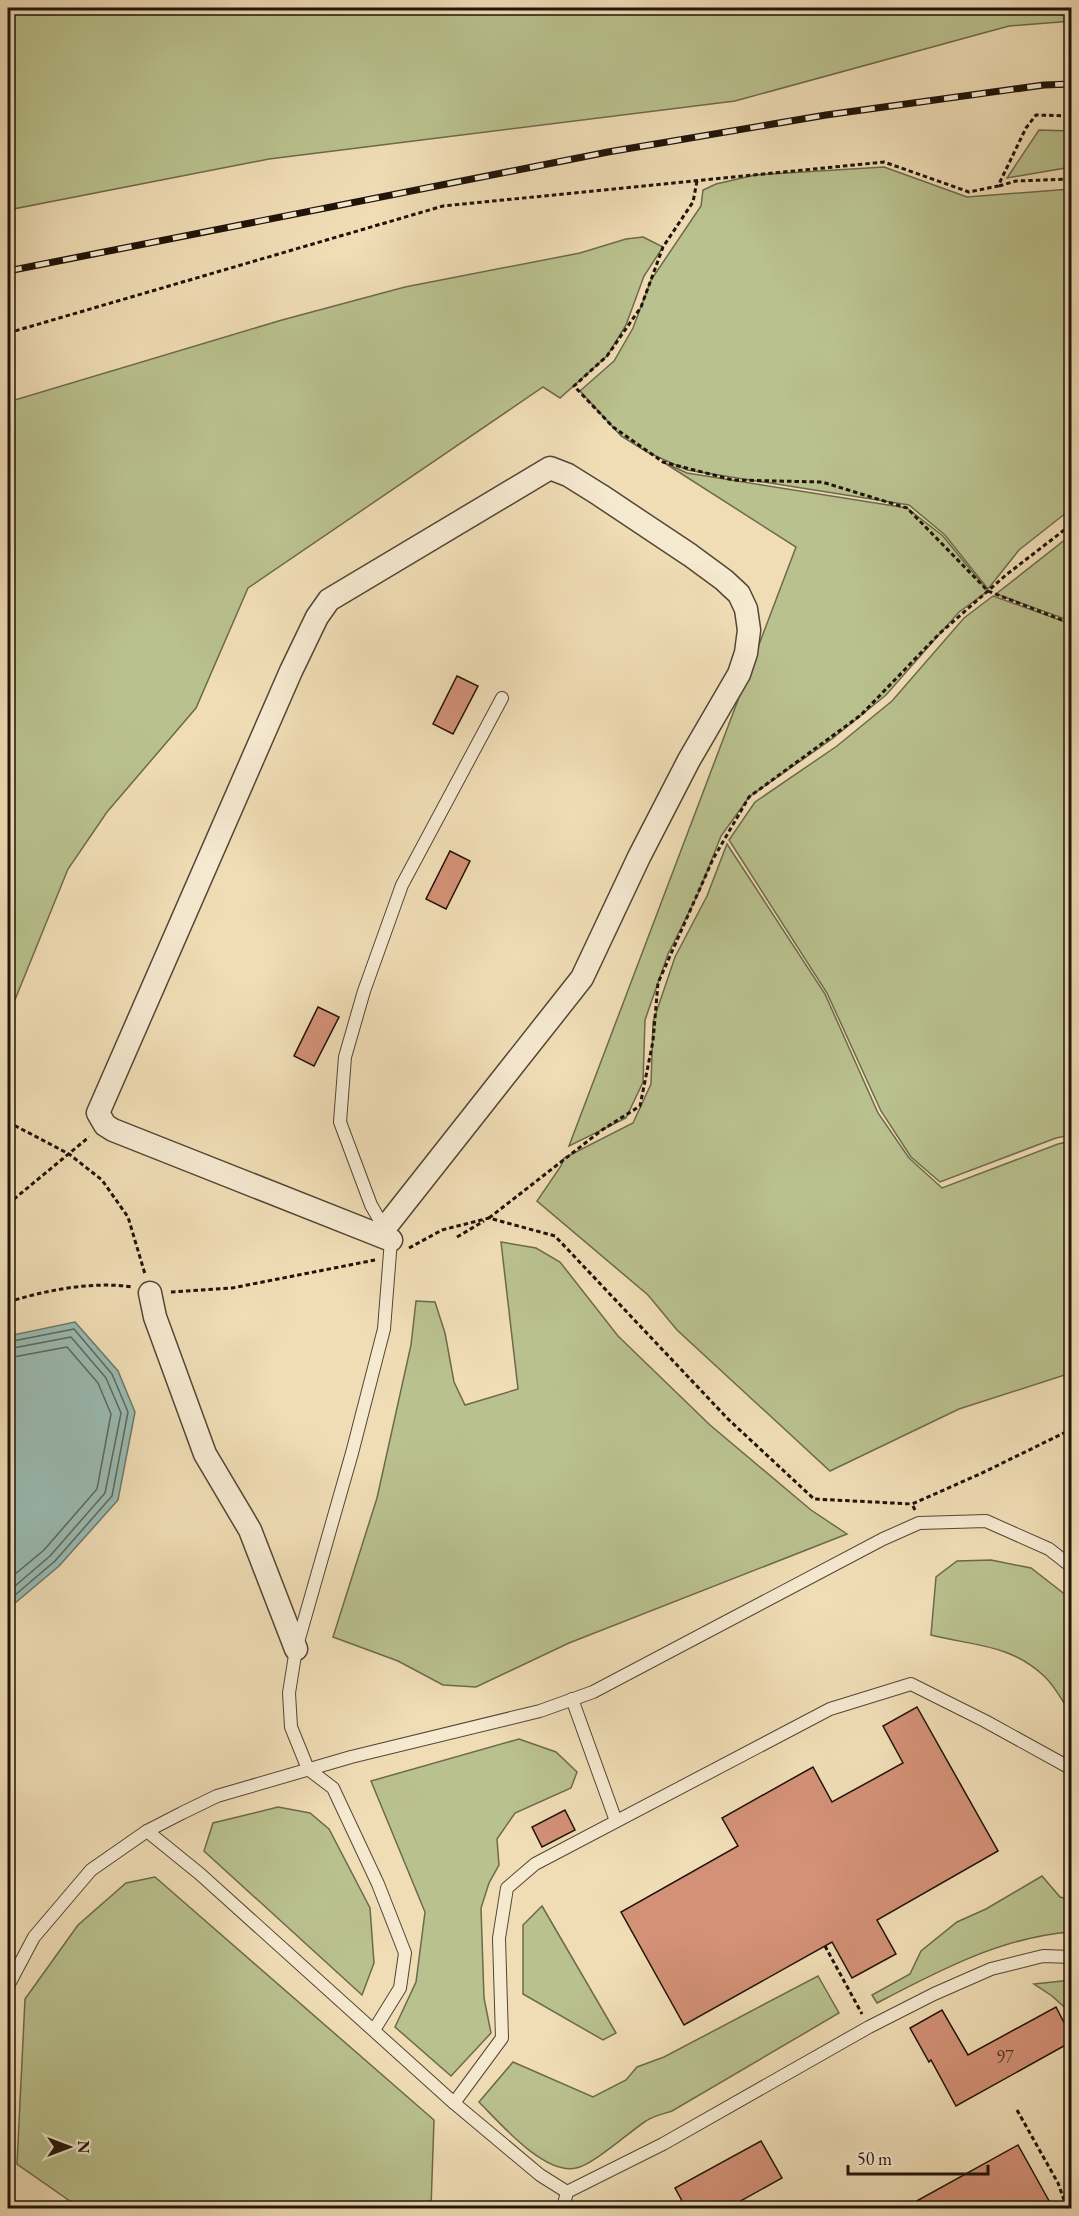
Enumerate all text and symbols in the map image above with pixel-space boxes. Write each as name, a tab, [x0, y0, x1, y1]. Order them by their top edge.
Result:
house number: 97	[996, 2045, 1014, 2068]
north arrow	[39, 2117, 99, 2177]
scale bar	[848, 2138, 988, 2176]
text: N	[73, 2141, 94, 2154]
text: 50 m	[857, 2147, 892, 2170]

